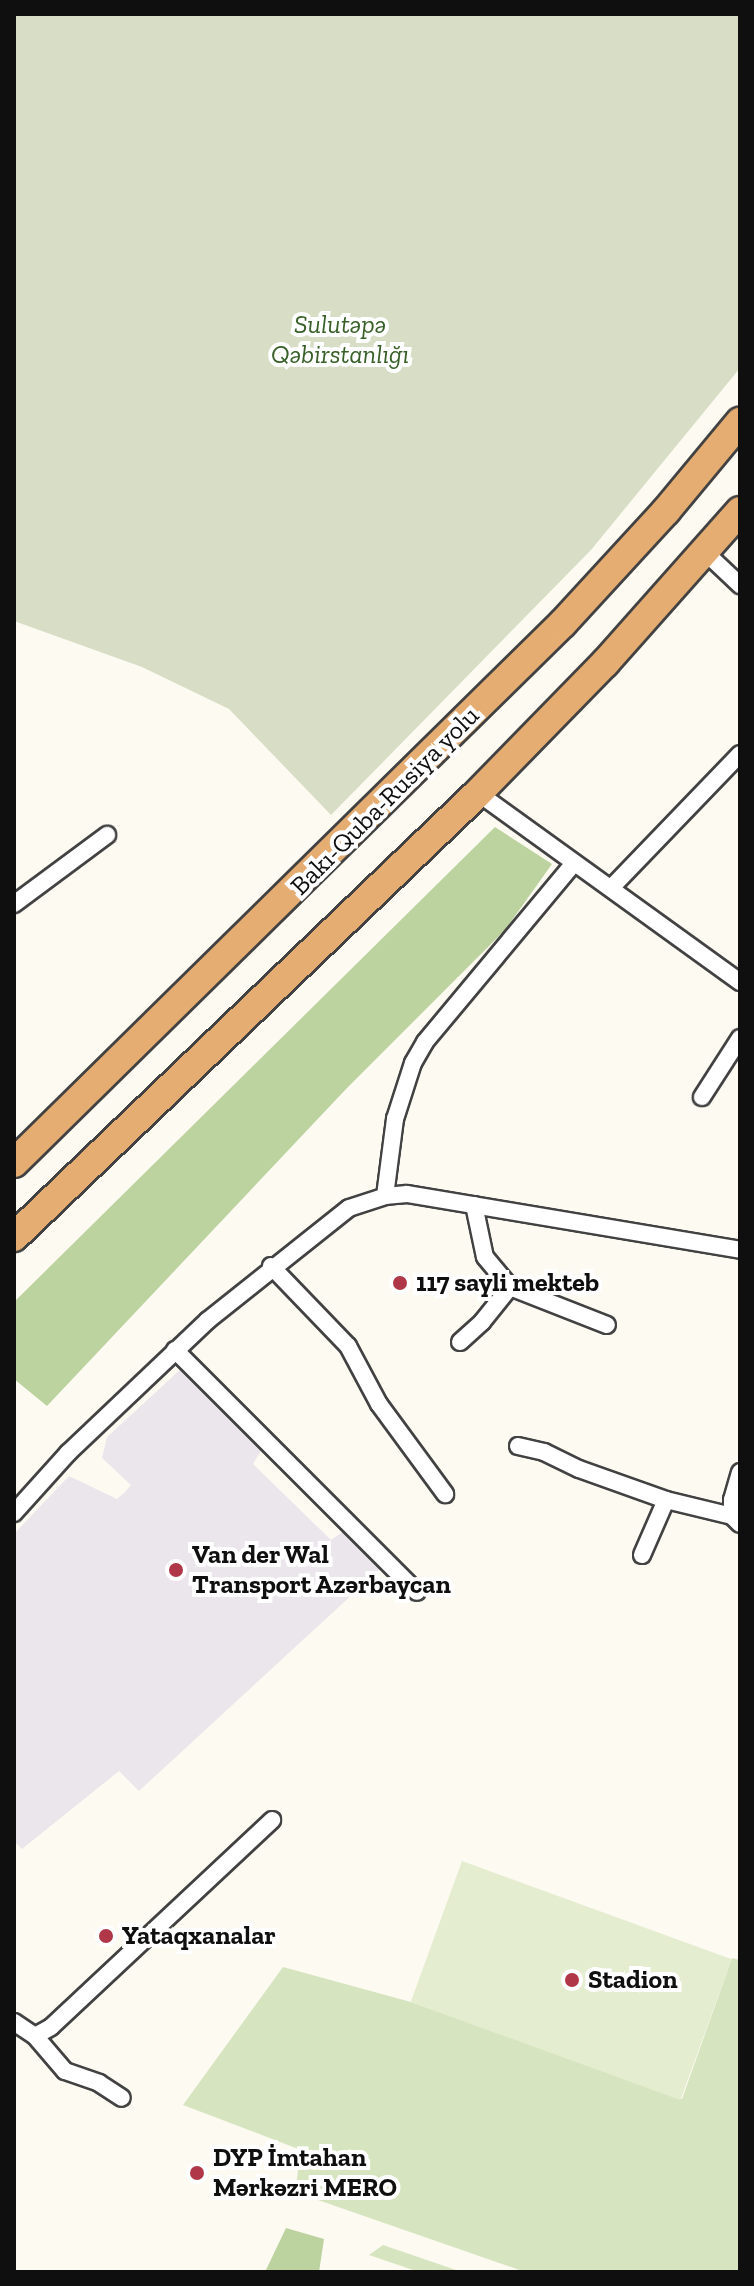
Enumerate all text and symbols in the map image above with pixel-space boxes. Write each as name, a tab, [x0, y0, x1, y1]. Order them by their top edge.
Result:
park label: Sulutəpə Qəbirstanlığı	[271, 309, 409, 370]
street label: Bakı-Quba-Rusiya yolu	[284, 700, 486, 902]
place label: 117 sayli mekteb	[416, 1267, 599, 1299]
marker: 117 sayli mekteb	[391, 1274, 409, 1292]
place label: Van der Wal Transport Azərbaycan	[192, 1539, 452, 1600]
marker: Van der Wal Transport Azərbaycan	[167, 1561, 185, 1579]
place label: Yataqxanalar	[122, 1920, 276, 1952]
marker: Yataqxanalar	[97, 1927, 115, 1945]
place label: Stadion	[588, 1964, 678, 1996]
marker: Stadion	[563, 1971, 581, 1989]
place label: DYP İmtahan Mərkəzri MERO	[213, 2142, 397, 2204]
marker: DYP İmtahan Mərkəzri MERO	[188, 2164, 206, 2182]

